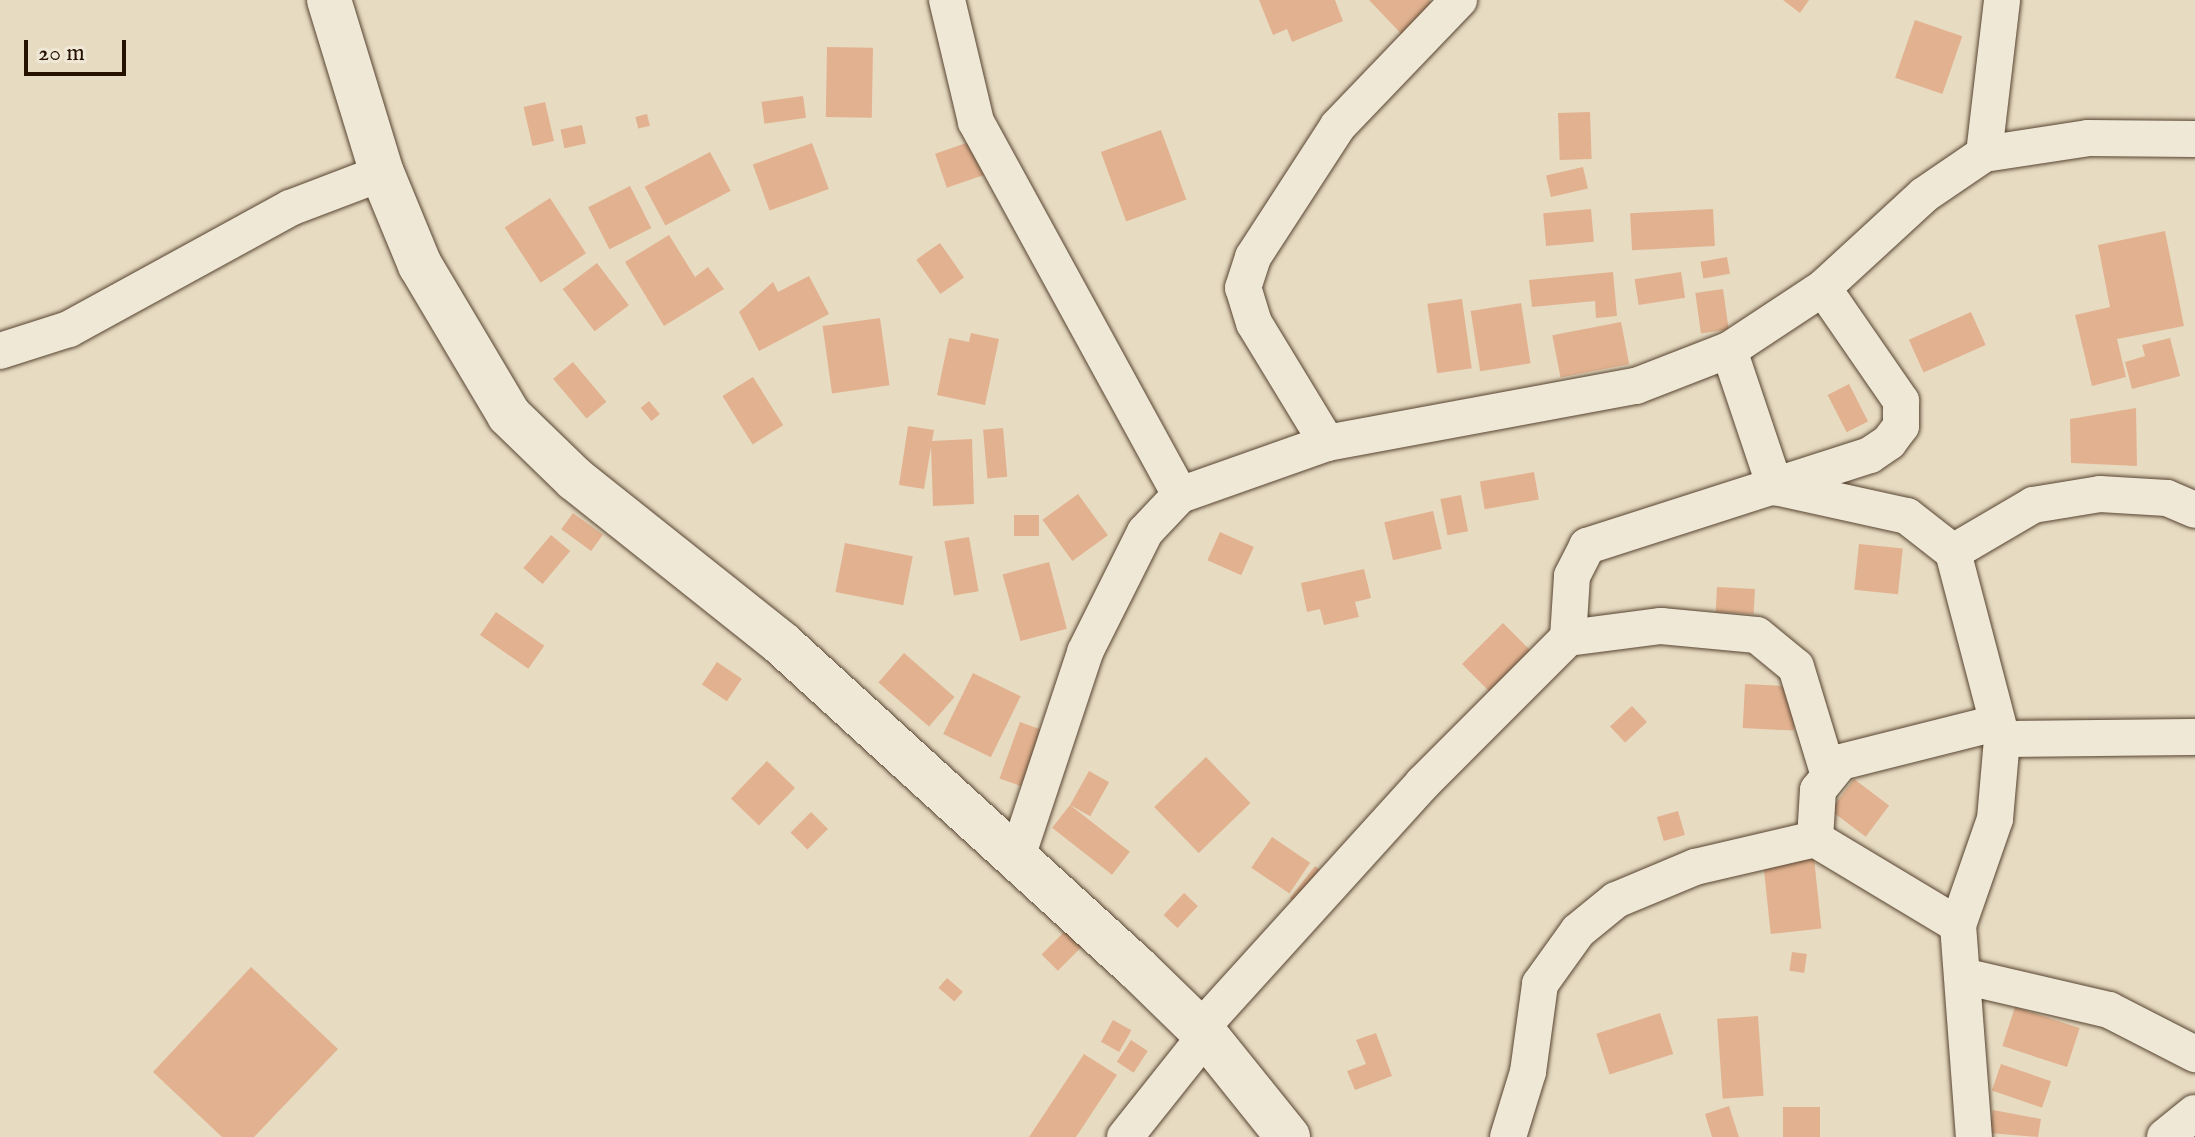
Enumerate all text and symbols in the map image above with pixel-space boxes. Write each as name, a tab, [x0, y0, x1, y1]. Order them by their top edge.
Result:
scale bar	[28, 24, 130, 74]
text: 20 m	[38, 38, 85, 69]

